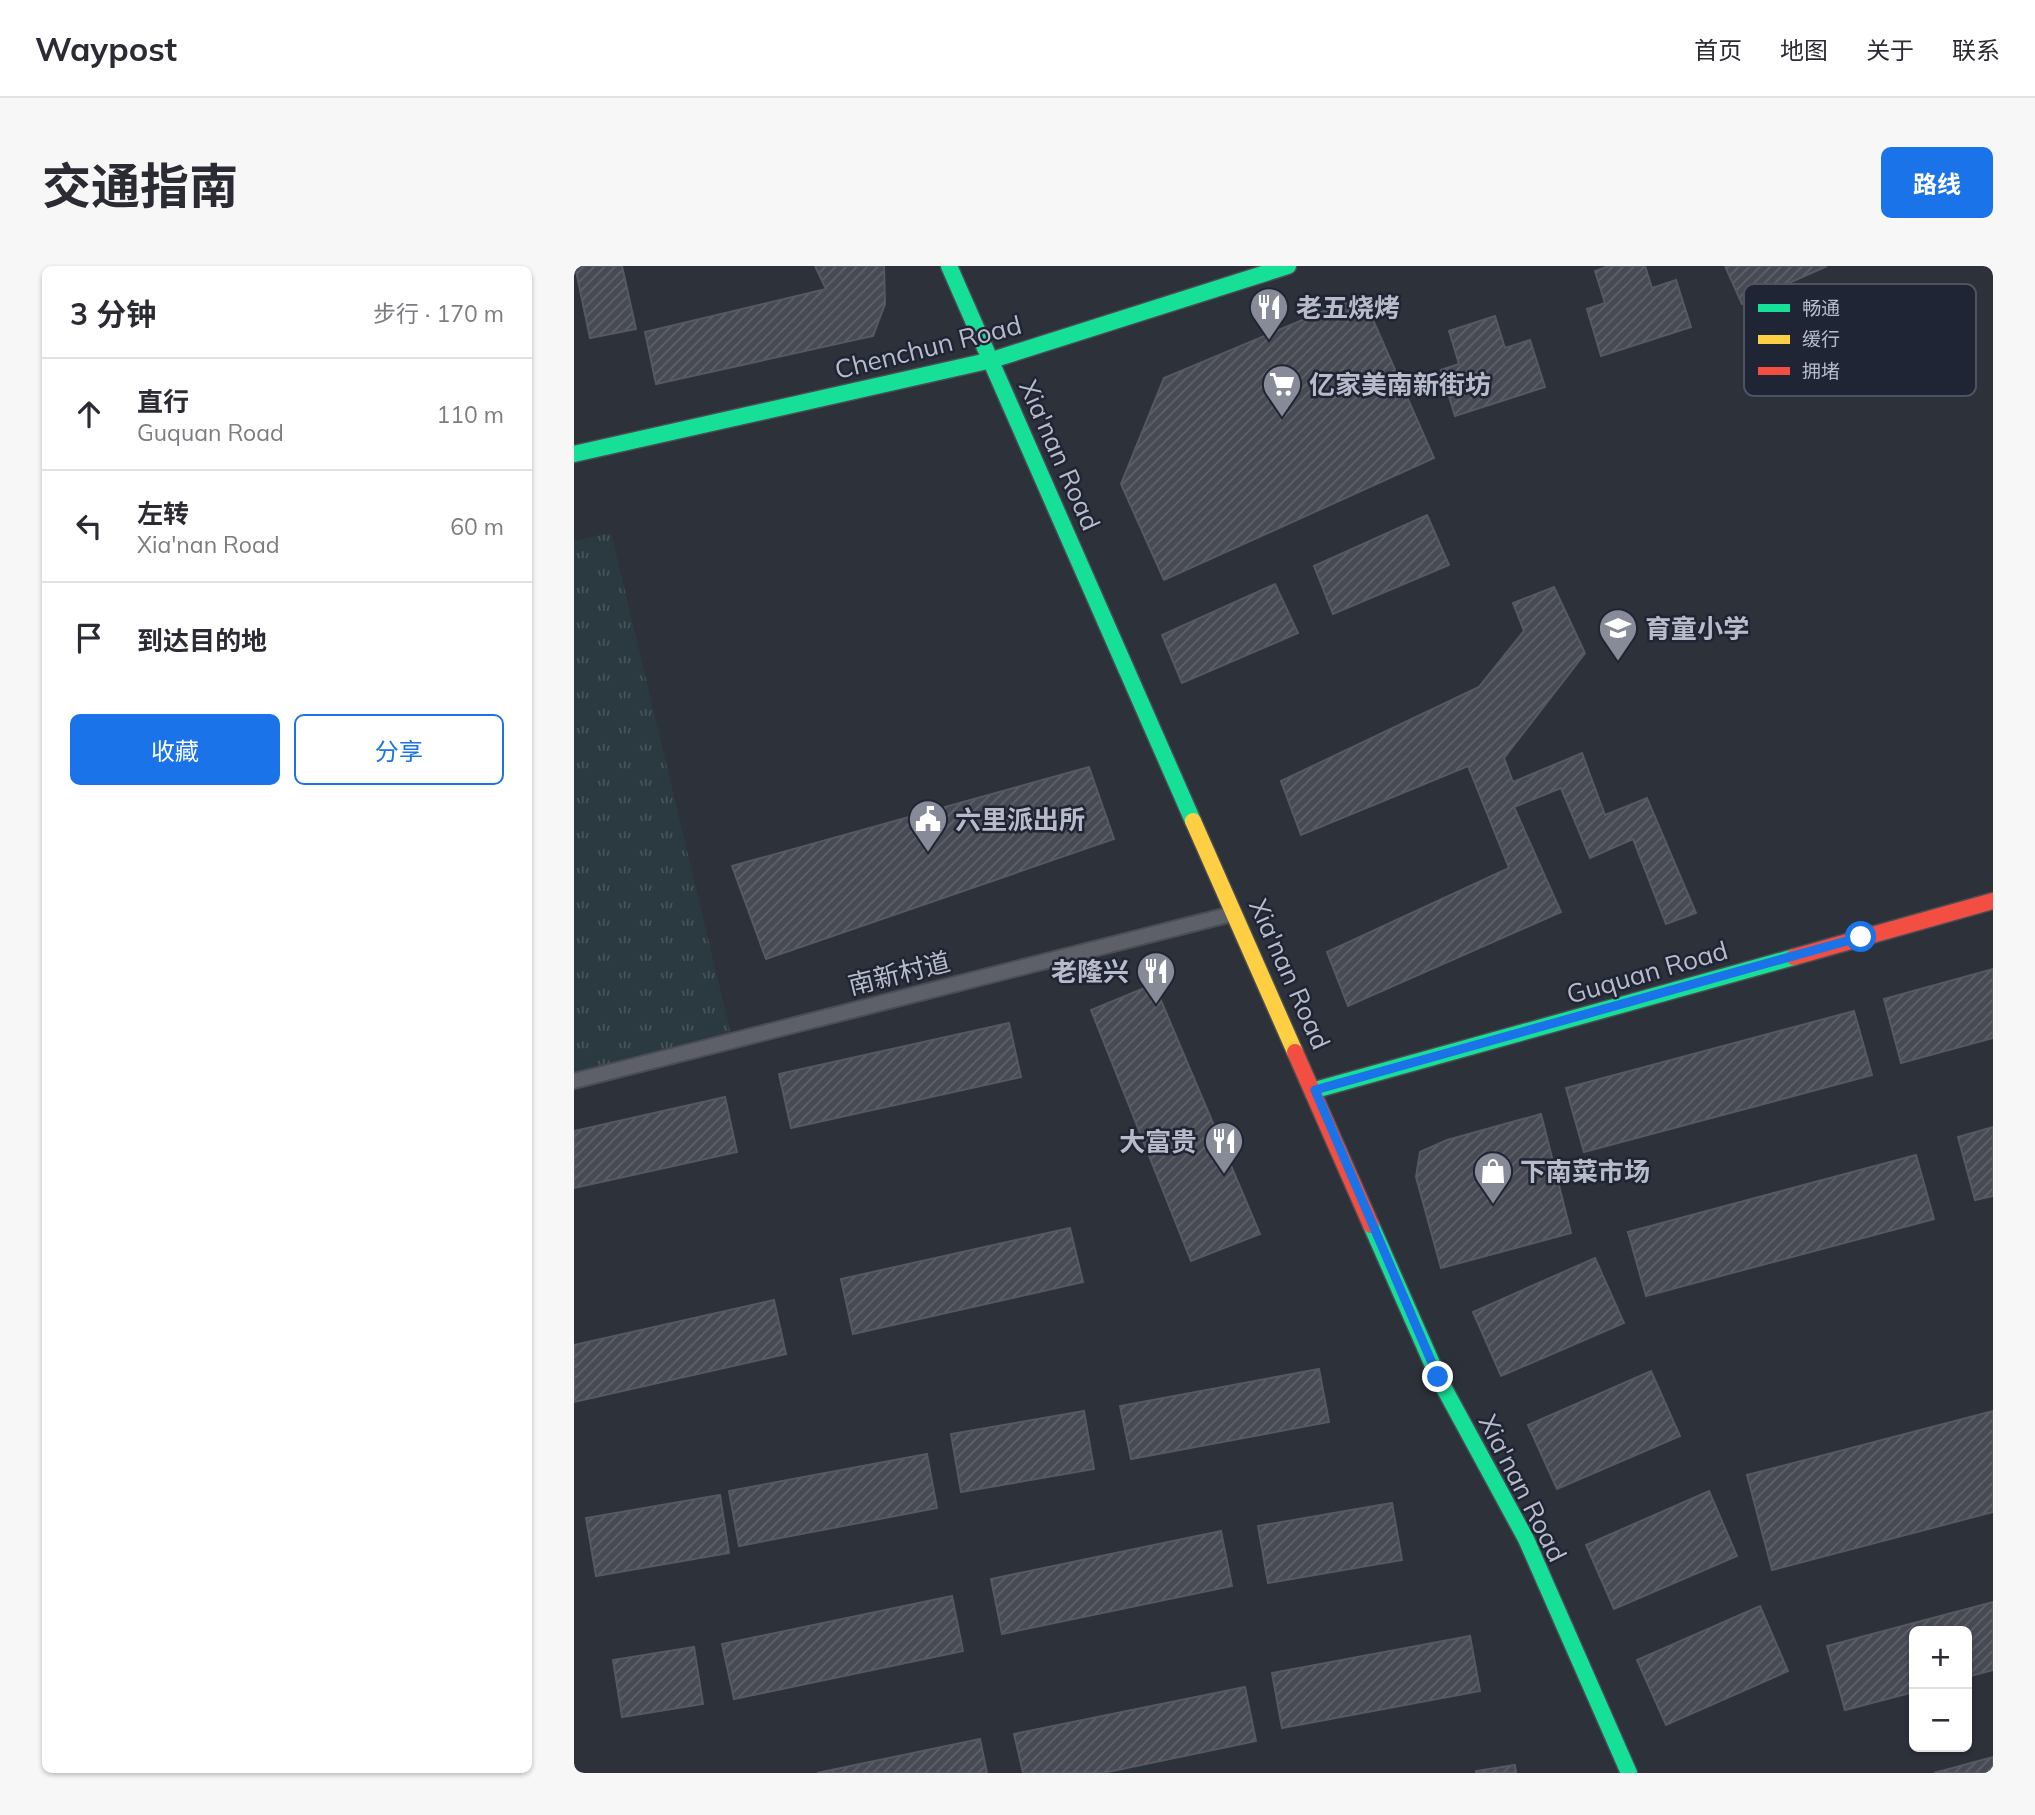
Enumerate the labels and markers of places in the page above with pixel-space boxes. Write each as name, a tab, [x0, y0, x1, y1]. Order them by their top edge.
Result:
restaurant icon: 老五烧烤	[1248, 286, 1290, 341]
place label: 老五烧烤	[1296, 291, 1400, 324]
supermarket icon: 亿家美南新街坊	[1261, 363, 1303, 418]
place label: 亿家美南新街坊	[1309, 368, 1491, 401]
school or university icon: 育童小学	[1597, 607, 1639, 662]
place label: 育童小学	[1645, 612, 1749, 645]
public building icon: 六里派出所	[907, 798, 949, 853]
place label: 六里派出所	[955, 803, 1085, 836]
restaurant icon: 老隆兴	[1135, 950, 1177, 1005]
place label: 老隆兴	[1051, 955, 1129, 988]
restaurant icon: 大富贵	[1203, 1120, 1245, 1175]
place label: 大富贵	[1119, 1125, 1197, 1158]
shop icon: 下南菜市场	[1472, 1150, 1514, 1205]
place label: 下南菜市场	[1520, 1155, 1650, 1188]

